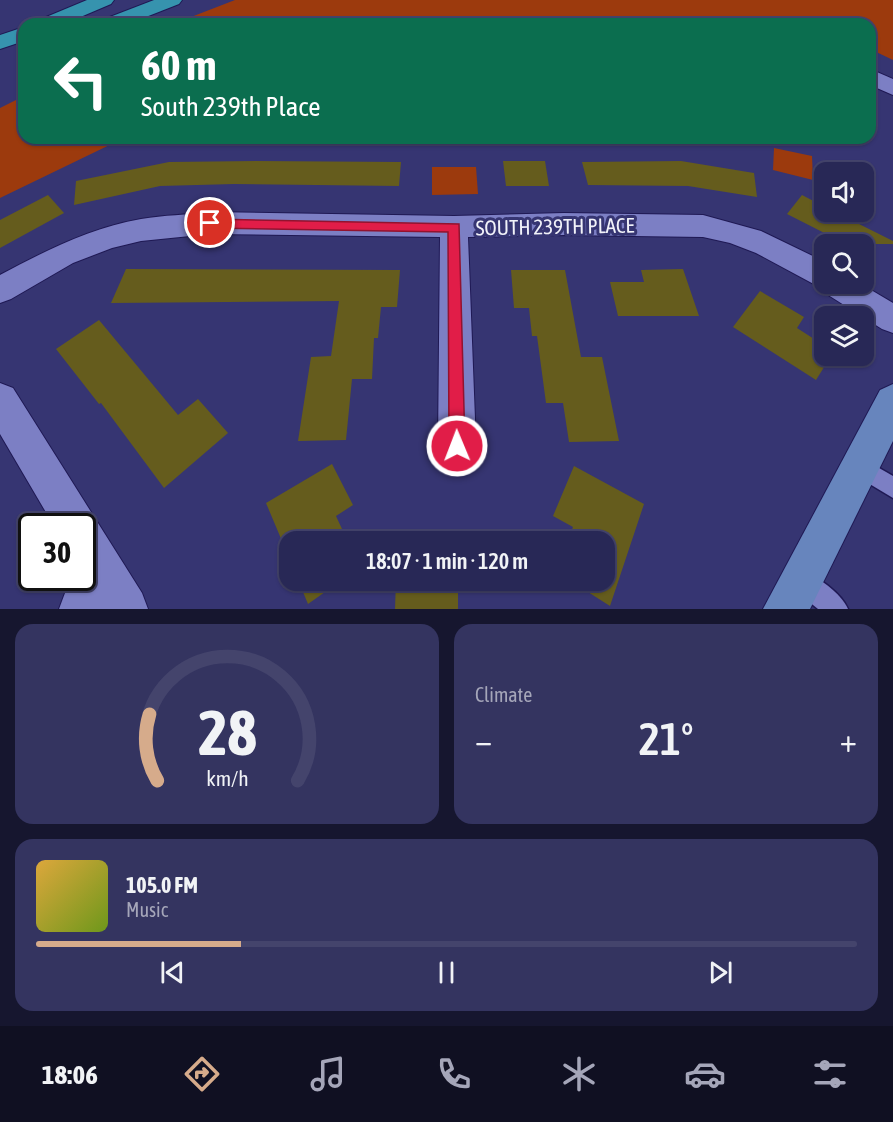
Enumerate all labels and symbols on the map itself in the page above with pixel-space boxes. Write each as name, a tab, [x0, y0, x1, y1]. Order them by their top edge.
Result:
pin	[184, 197, 235, 248]
street label: SOUTH 239TH PLACE	[475, 213, 635, 239]
position arrow	[425, 414, 489, 478]
speed limit sign: 30	[18, 513, 96, 591]

